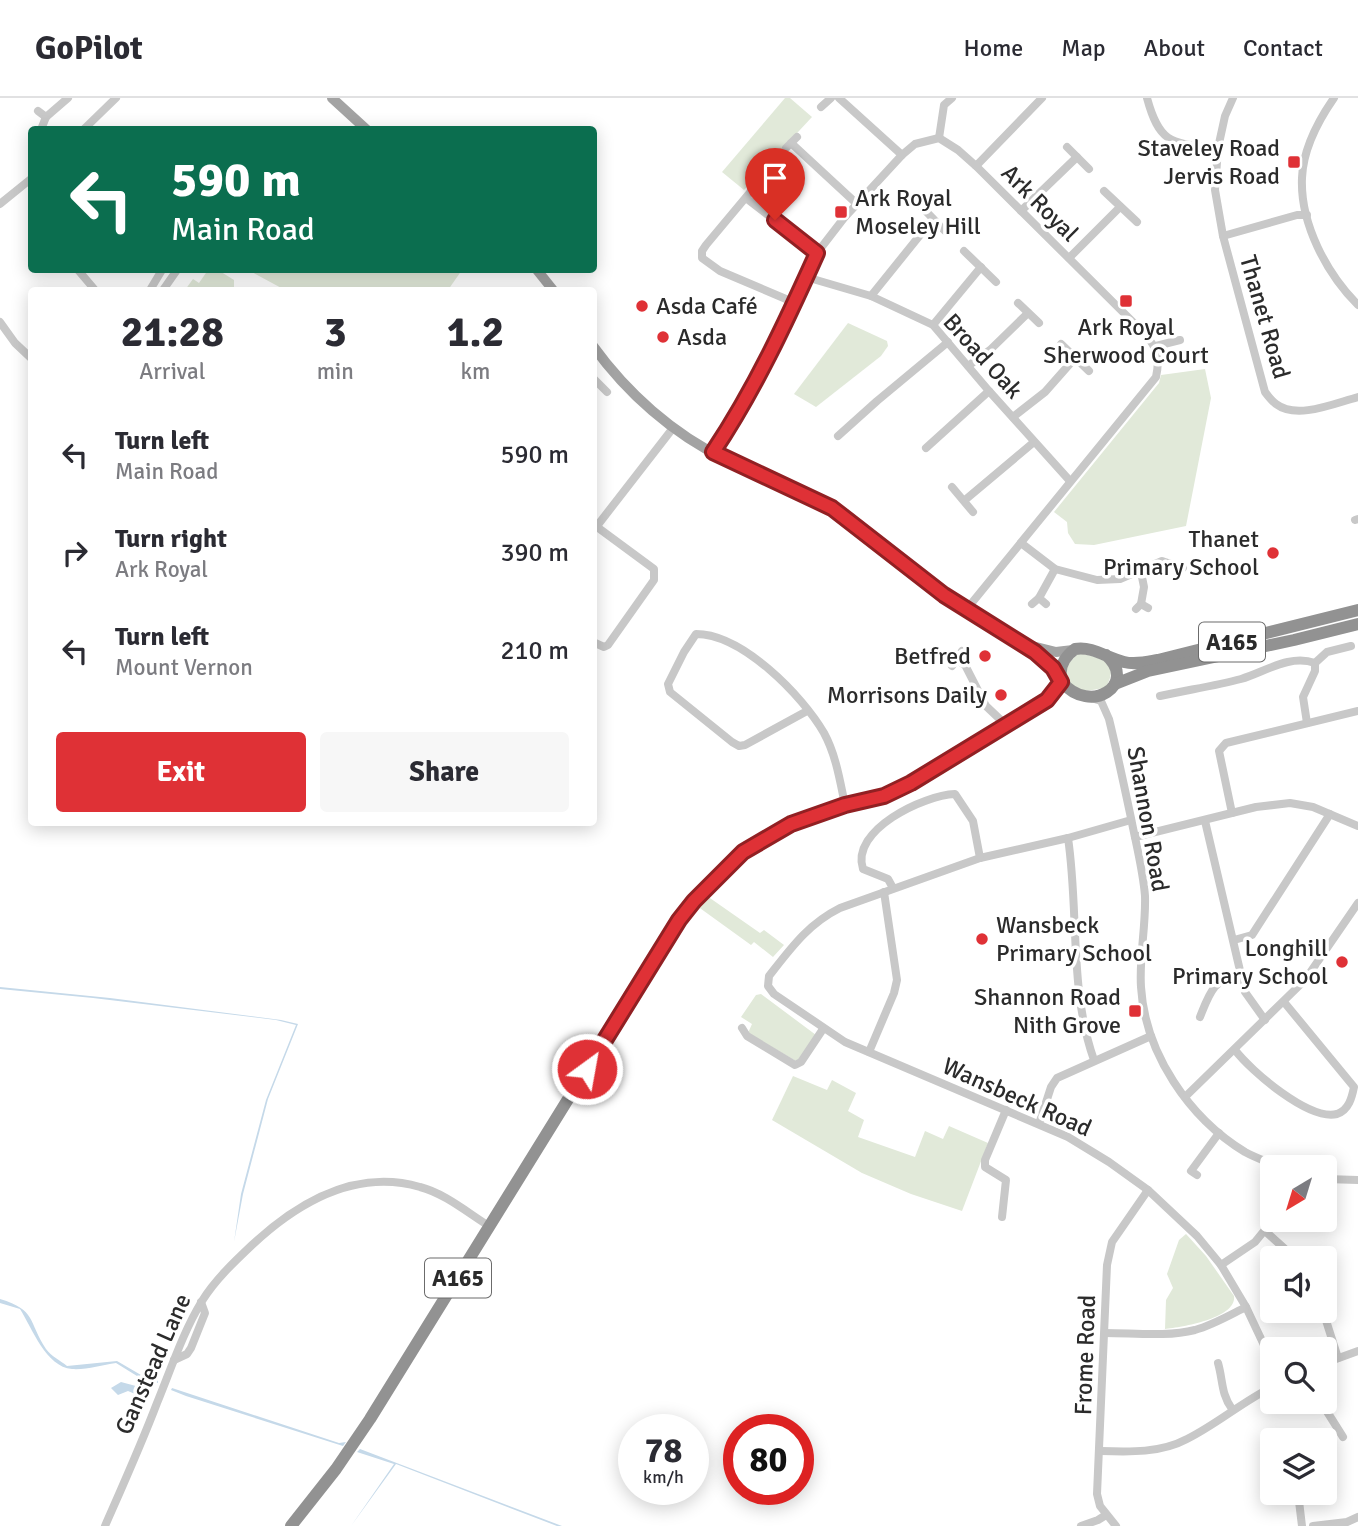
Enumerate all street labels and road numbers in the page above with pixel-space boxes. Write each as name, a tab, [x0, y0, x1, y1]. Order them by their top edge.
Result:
street label: Ark Royal	[995, 158, 1085, 248]
street label: Thanet Road	[1233, 252, 1297, 382]
street label: Broad Oak	[937, 307, 1029, 405]
road number: A165	[1199, 622, 1265, 662]
street label: Shannon Road	[1120, 744, 1176, 894]
street label: Wansbeck Road	[938, 1051, 1096, 1143]
road number: A165	[425, 1259, 491, 1298]
street label: Ganstead Lane	[109, 1289, 197, 1439]
street label: Frome Road	[1068, 1294, 1102, 1416]

